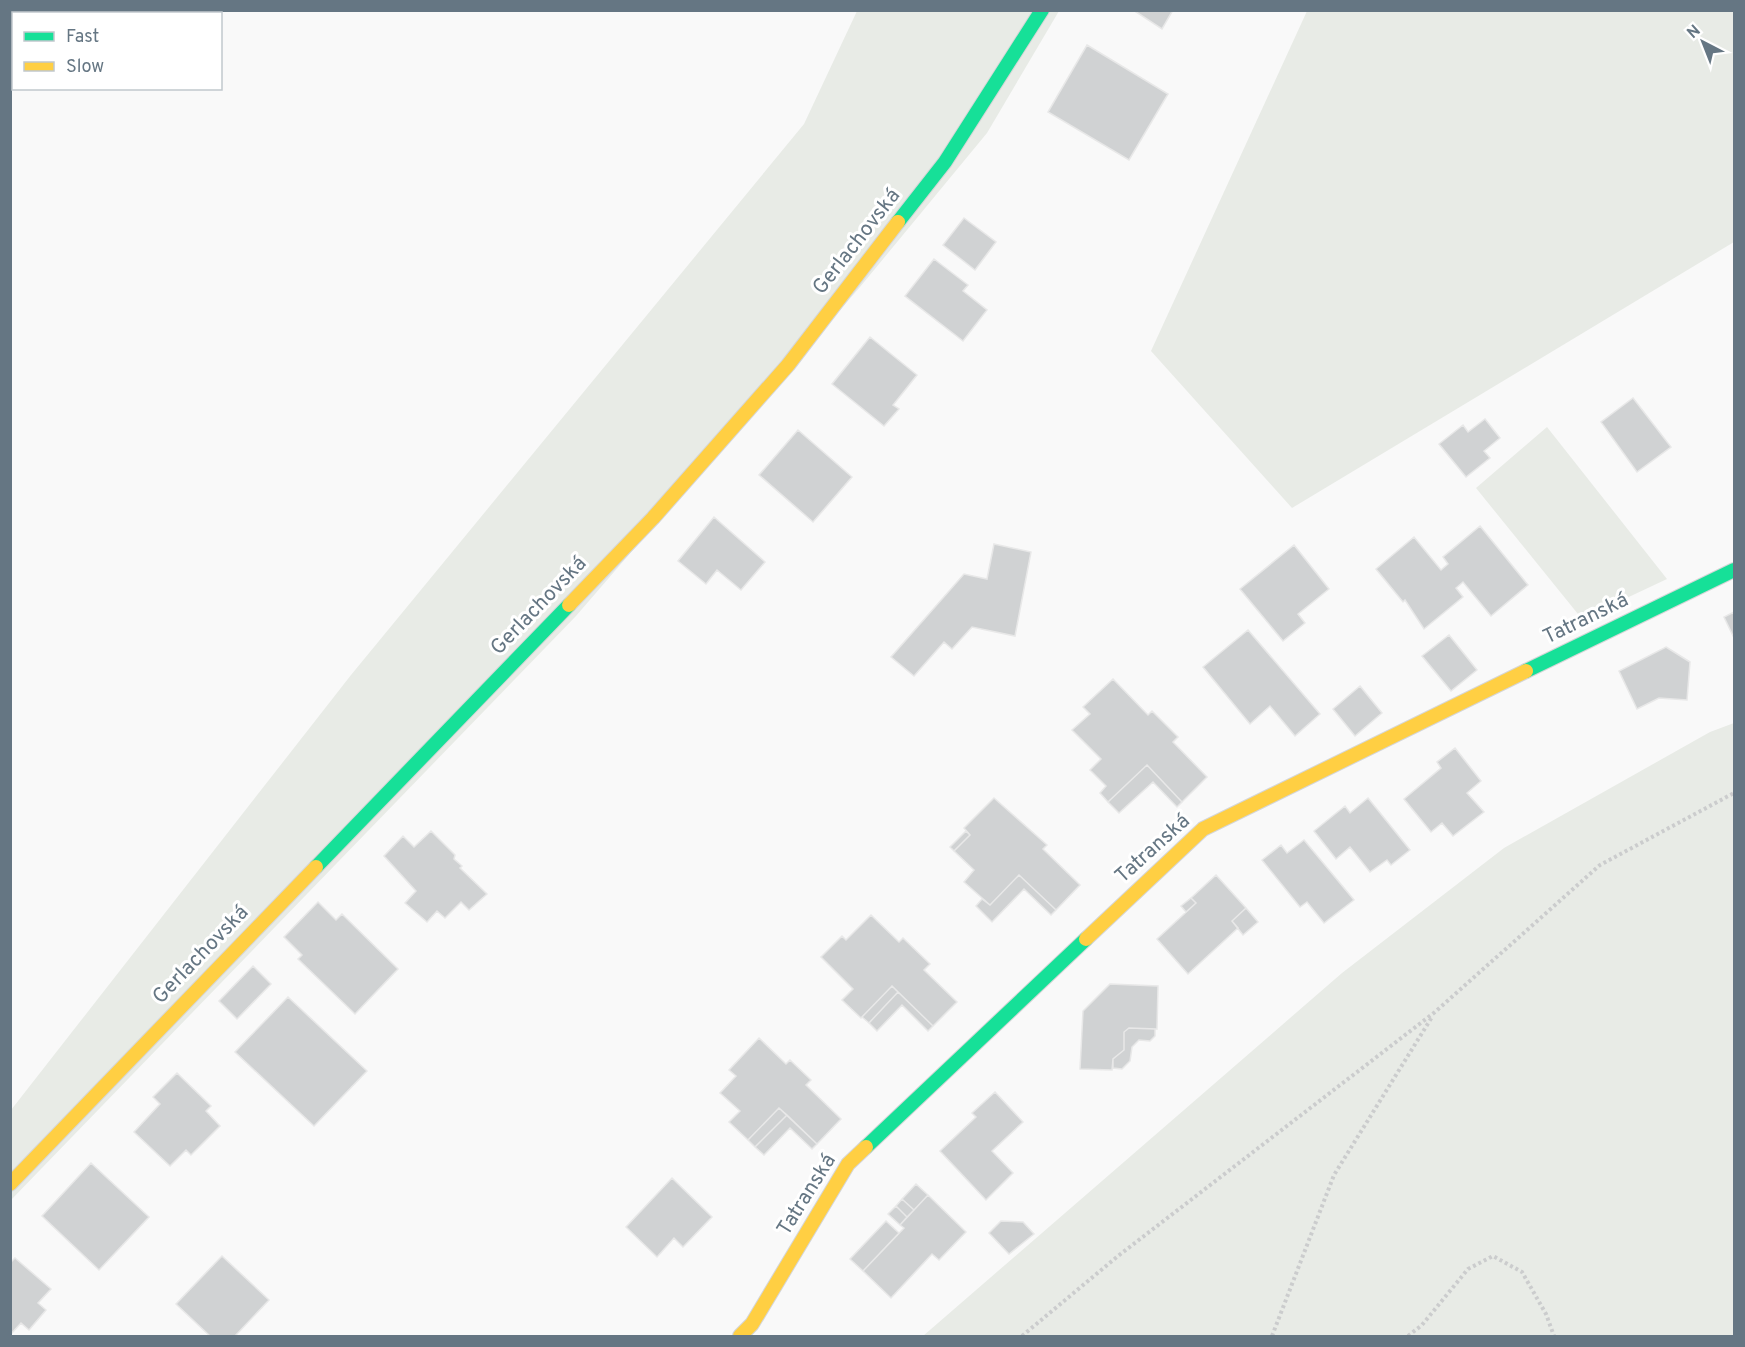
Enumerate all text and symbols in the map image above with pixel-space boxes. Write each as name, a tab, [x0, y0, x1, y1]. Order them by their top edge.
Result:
legend	[12, 12, 222, 90]
north arrow	[1673, 12, 1733, 72]
text: N	[1683, 21, 1705, 44]
text: Fast	[66, 26, 99, 49]
text: Slow	[66, 56, 104, 79]
street label: Gerlachovská	[807, 183, 907, 301]
street label: Gerlachovská	[485, 551, 593, 661]
street label: Tatranská	[1539, 587, 1633, 651]
street label: Tatranská	[1110, 808, 1196, 890]
street label: Gerlachovská	[147, 900, 255, 1010]
street label: Tatranská	[771, 1149, 843, 1241]

